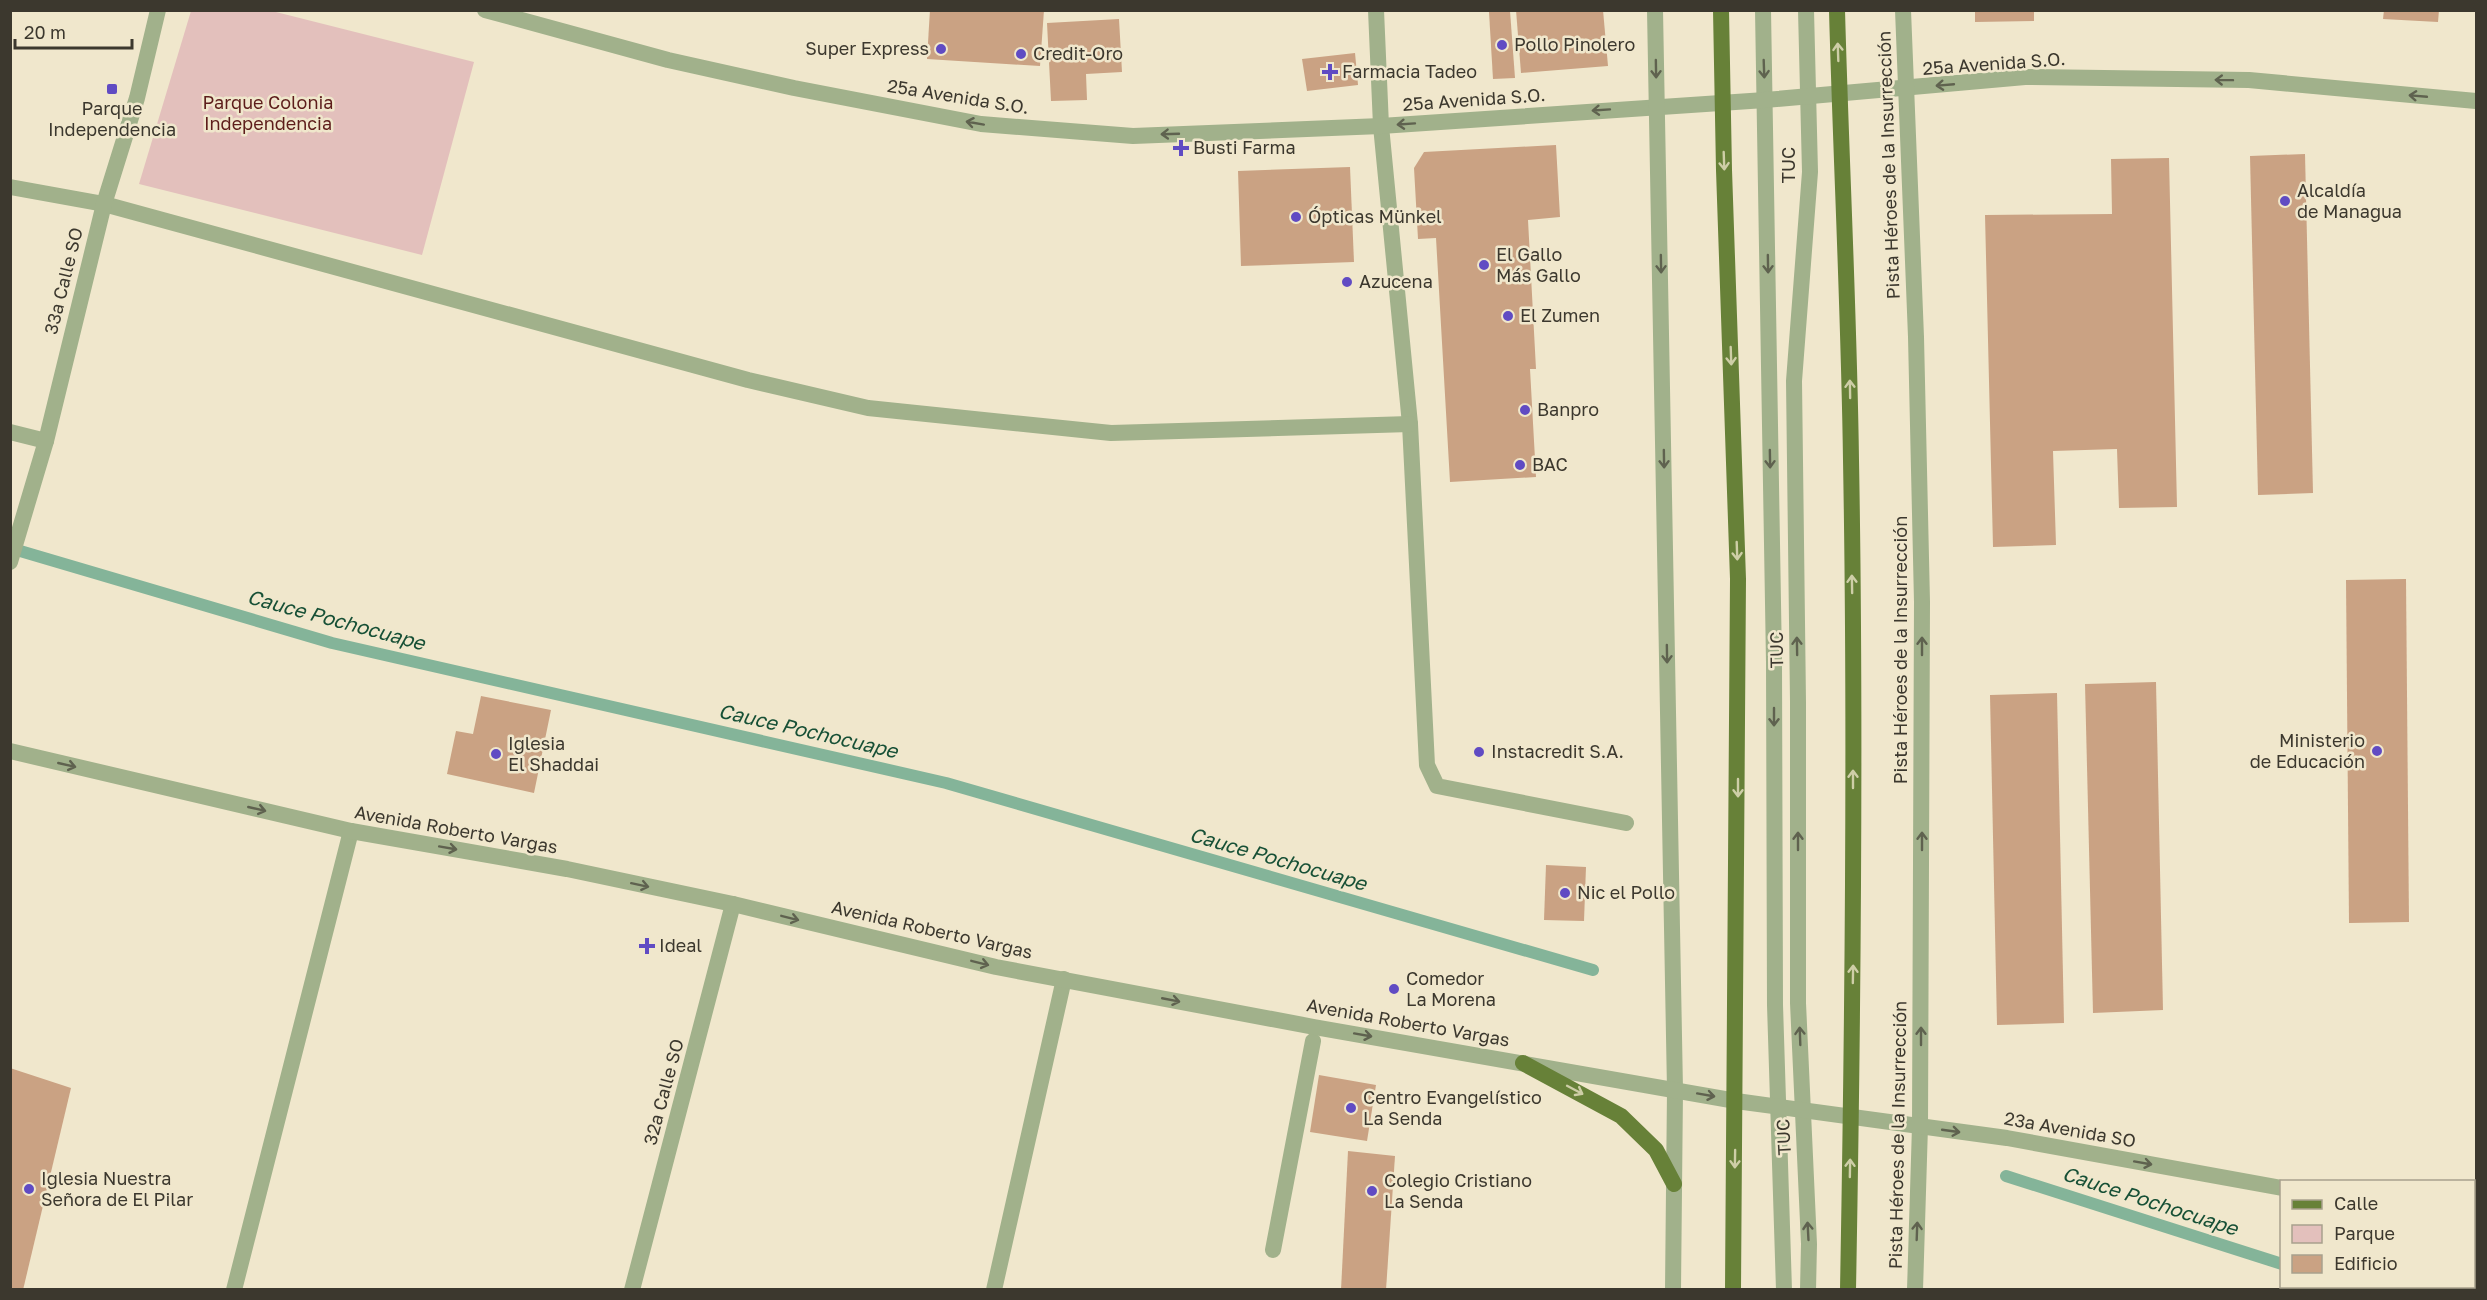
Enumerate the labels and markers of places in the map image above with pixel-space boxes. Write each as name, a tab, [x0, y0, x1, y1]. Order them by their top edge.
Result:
place label: Pollo Pinolero	[1514, 33, 1635, 55]
place label: Super Express	[805, 37, 929, 59]
marker: Pollo Pinolero	[1495, 38, 1509, 52]
marker: Super Express	[934, 42, 948, 56]
place label: Credit-Oro	[1033, 42, 1123, 64]
marker: Credit-Oro	[1014, 47, 1028, 61]
place label: Farmacia Tadeo	[1342, 60, 1477, 82]
marker: Farmacia Tadeo	[1323, 65, 1337, 79]
marker: Parque Independencia	[105, 82, 119, 96]
place label: Parque Independencia	[48, 97, 176, 140]
place label: Busti Farma	[1193, 136, 1296, 158]
marker: Busti Farma	[1174, 141, 1188, 155]
place label: Alcaldía de Managua	[2297, 179, 2402, 222]
marker: Alcaldía de Managua	[2278, 194, 2292, 208]
place label: Ópticas Münkel	[1308, 205, 1442, 227]
marker: Ópticas Münkel	[1289, 210, 1303, 224]
place label: El Gallo Más Gallo	[1496, 243, 1581, 286]
marker: El Gallo Más Gallo	[1477, 258, 1491, 272]
place label: Azucena	[1359, 270, 1433, 292]
marker: Azucena	[1340, 275, 1354, 289]
place label: El Zumen	[1520, 304, 1600, 326]
marker: El Zumen	[1501, 309, 1515, 323]
place label: Banpro	[1537, 398, 1599, 420]
marker: Banpro	[1518, 403, 1532, 417]
place label: BAC	[1532, 453, 1568, 475]
marker: BAC	[1513, 458, 1527, 472]
place label: Ministerio de Educación	[2250, 729, 2365, 772]
place label: Iglesia El Shaddai	[508, 732, 599, 775]
place label: Instacredit S.A.	[1491, 740, 1624, 762]
marker: Ministerio de Educación	[2370, 744, 2384, 758]
marker: Instacredit S.A.	[1472, 745, 1486, 759]
marker: Iglesia El Shaddai	[489, 747, 503, 761]
place label: Nic el Pollo	[1577, 881, 1675, 903]
marker: Nic el Pollo	[1558, 886, 1572, 900]
place label: Ideal	[659, 934, 702, 956]
marker: Ideal	[640, 939, 654, 953]
place label: Comedor La Morena	[1406, 967, 1496, 1010]
marker: Comedor La Morena	[1387, 982, 1401, 996]
place label: Centro Evangelístico La Senda	[1363, 1086, 1542, 1129]
marker: Centro Evangelístico La Senda	[1344, 1101, 1358, 1115]
place label: Iglesia Nuestra Señora de El Pilar	[41, 1167, 193, 1210]
place label: Colegio Cristiano La Senda	[1384, 1169, 1532, 1212]
marker: Iglesia Nuestra Señora de El Pilar	[22, 1182, 36, 1196]
marker: Colegio Cristiano La Senda	[1365, 1184, 1379, 1198]

